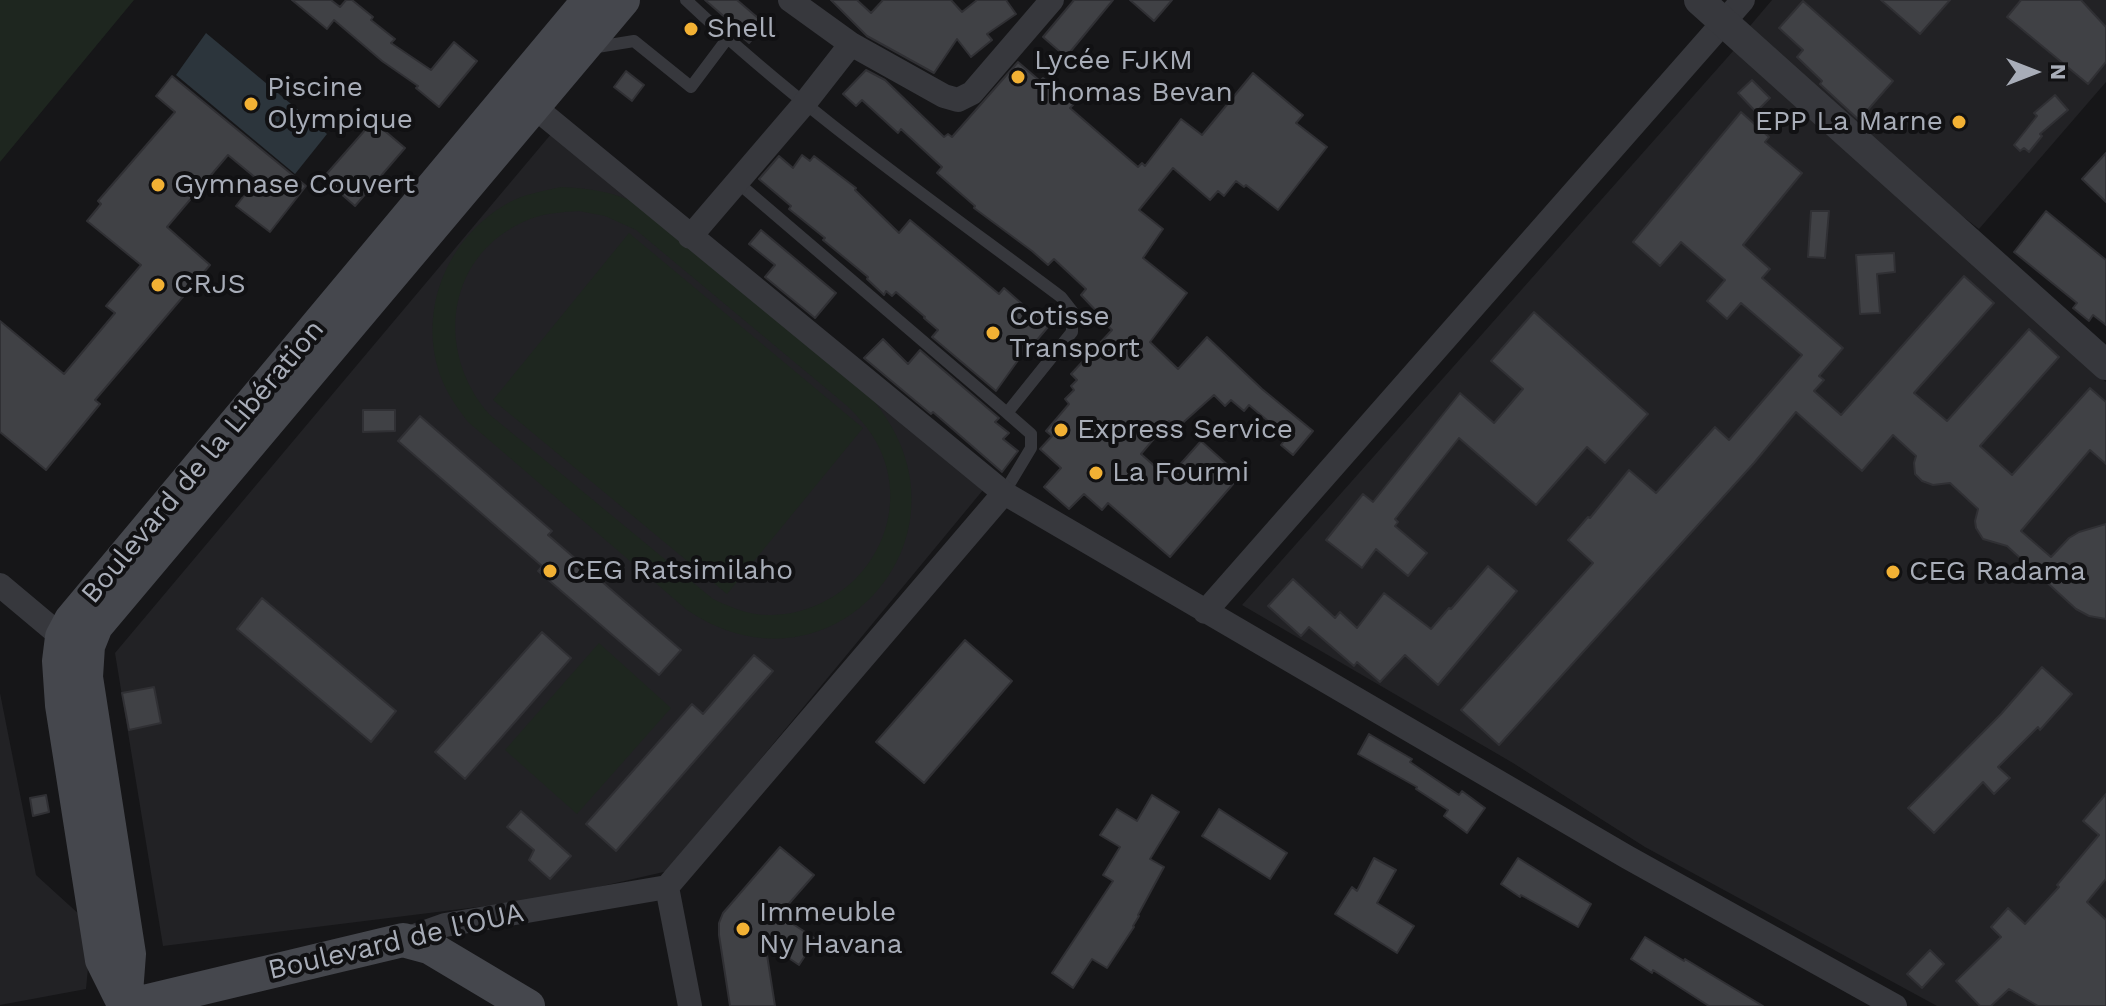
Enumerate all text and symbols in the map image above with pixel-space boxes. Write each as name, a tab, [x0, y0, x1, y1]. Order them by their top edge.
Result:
place label: Shell	[707, 12, 776, 46]
marker: Shell	[682, 20, 700, 38]
north arrow	[1994, 32, 2074, 112]
place label: Lycée FJKM Thomas Bevan	[1034, 44, 1233, 110]
text: N	[2046, 64, 2071, 80]
marker: Lycée FJKM Thomas Bevan	[1009, 68, 1027, 86]
place label: Piscine Olympique	[267, 71, 413, 137]
marker: Piscine Olympique	[242, 95, 260, 113]
place label: EPP La Marne	[1755, 105, 1943, 139]
marker: EPP La Marne	[1950, 113, 1968, 131]
place label: Gymnase Couvert	[174, 168, 415, 202]
marker: Gymnase Couvert	[149, 176, 167, 194]
place label: CRJS	[174, 268, 246, 302]
marker: CRJS	[149, 276, 167, 294]
place label: Cotisse Transport	[1009, 300, 1140, 366]
street label: Boulevard de la Libération	[75, 313, 331, 611]
marker: Cotisse Transport	[984, 324, 1002, 342]
place label: Express Service	[1077, 413, 1293, 447]
marker: Express Service	[1052, 421, 1070, 439]
place label: La Fourmi	[1112, 456, 1249, 490]
marker: La Fourmi	[1087, 464, 1105, 482]
place label: CEG Ratsimilaho	[566, 554, 793, 588]
place label: CEG Radama	[1909, 555, 2086, 589]
marker: CEG Ratsimilaho	[541, 562, 559, 580]
marker: CEG Radama	[1884, 563, 1902, 581]
street label: Boulevard de l'OUA	[265, 896, 527, 988]
place label: Immeuble Ny Havana	[759, 896, 903, 962]
marker: Immeuble Ny Havana	[734, 920, 752, 938]

